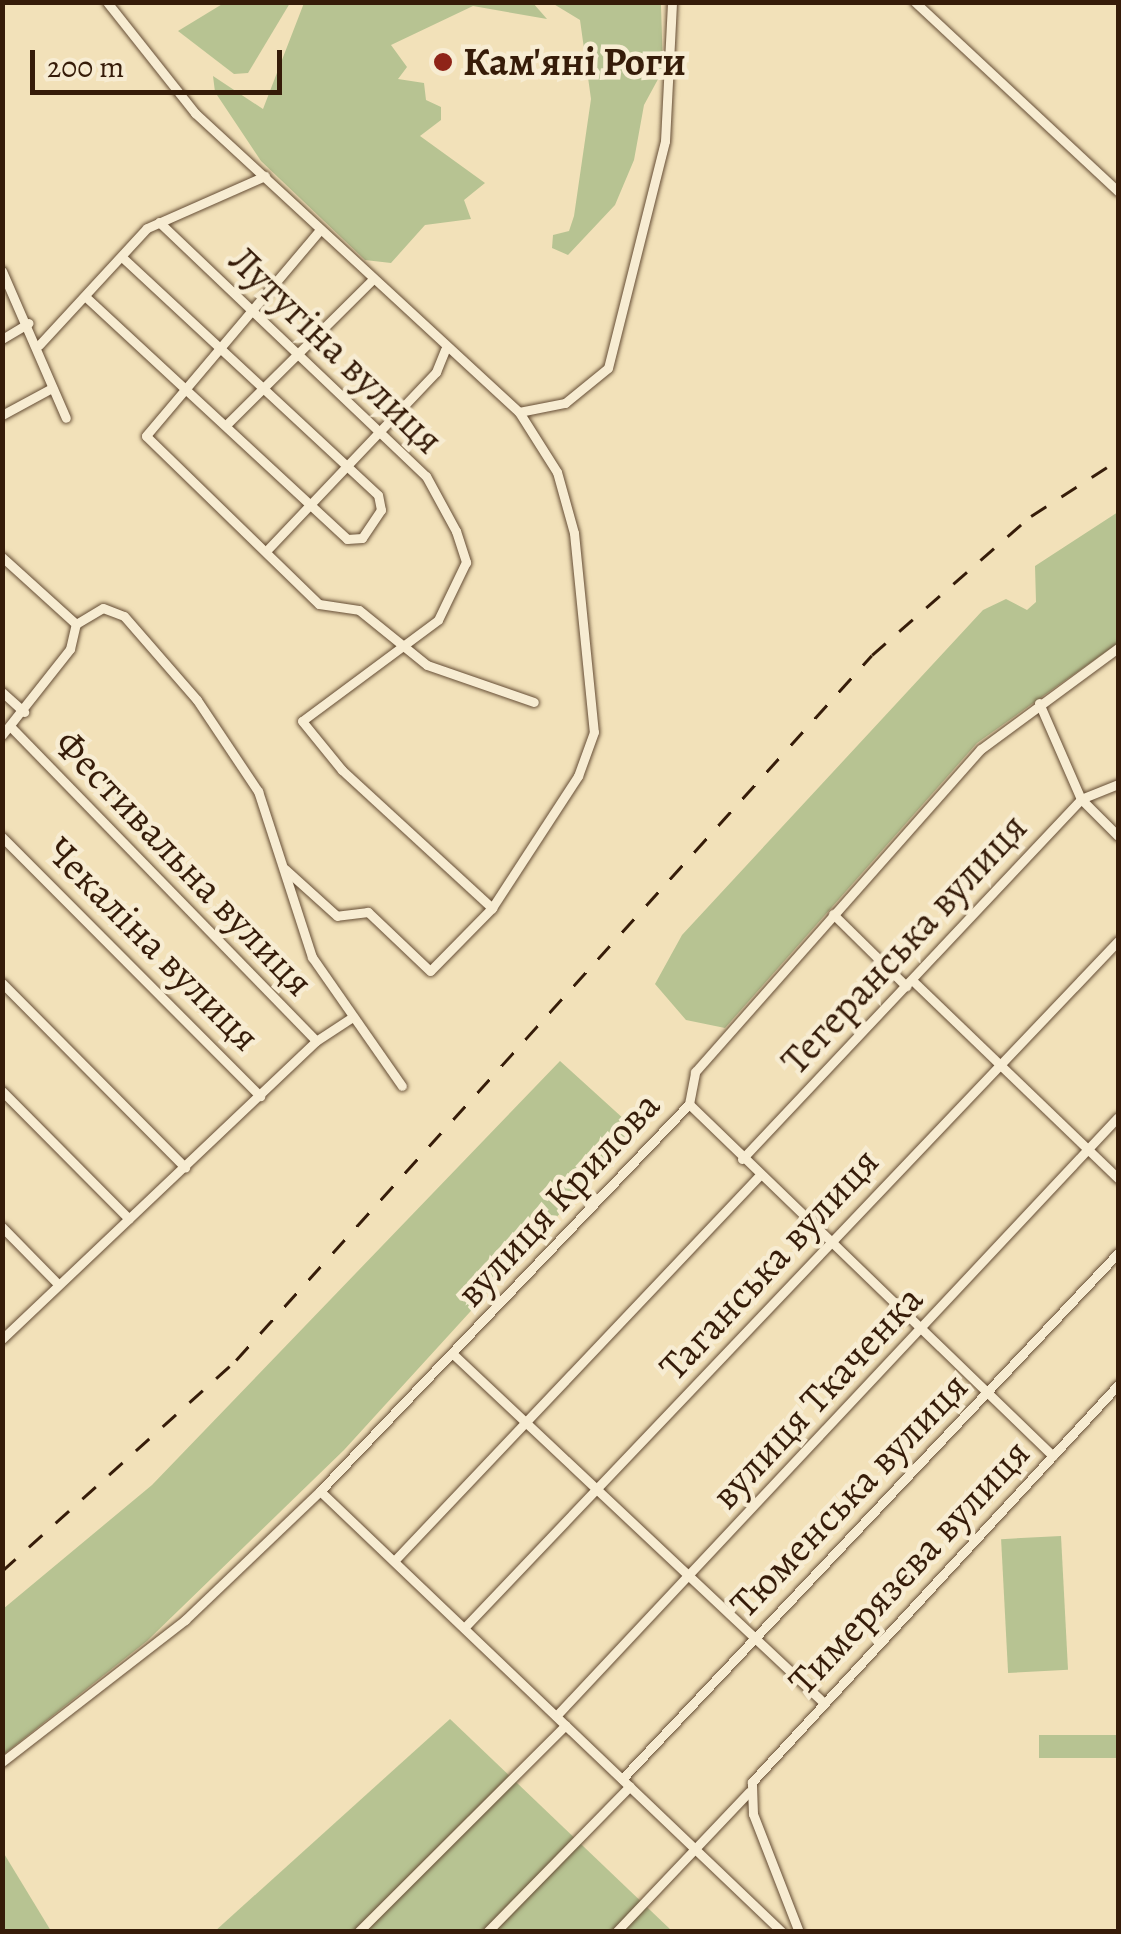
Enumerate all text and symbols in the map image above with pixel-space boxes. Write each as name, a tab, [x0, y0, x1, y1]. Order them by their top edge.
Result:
scale bar	[35, 30, 288, 92]
place label: Кам'яні Роги	[463, 38, 686, 86]
text: 200 m	[47, 47, 124, 87]
marker: Кам'яні Роги	[432, 51, 454, 73]
street label: Лутугіна вулиця	[219, 236, 453, 464]
street label: Фестивальна вулиця	[45, 720, 323, 1006]
street label: Тегеранська вулиця	[771, 804, 1037, 1084]
street label: Чекаліна вулиця	[36, 827, 270, 1061]
street label: вулиця Крилова	[446, 1081, 670, 1317]
street label: Таганська вулиця	[649, 1138, 889, 1390]
street label: вулиця Ткаченка	[701, 1275, 933, 1519]
street label: Тюменська вулиця	[720, 1363, 978, 1627]
street label: Тимерязєва вулиця	[778, 1429, 1040, 1705]

